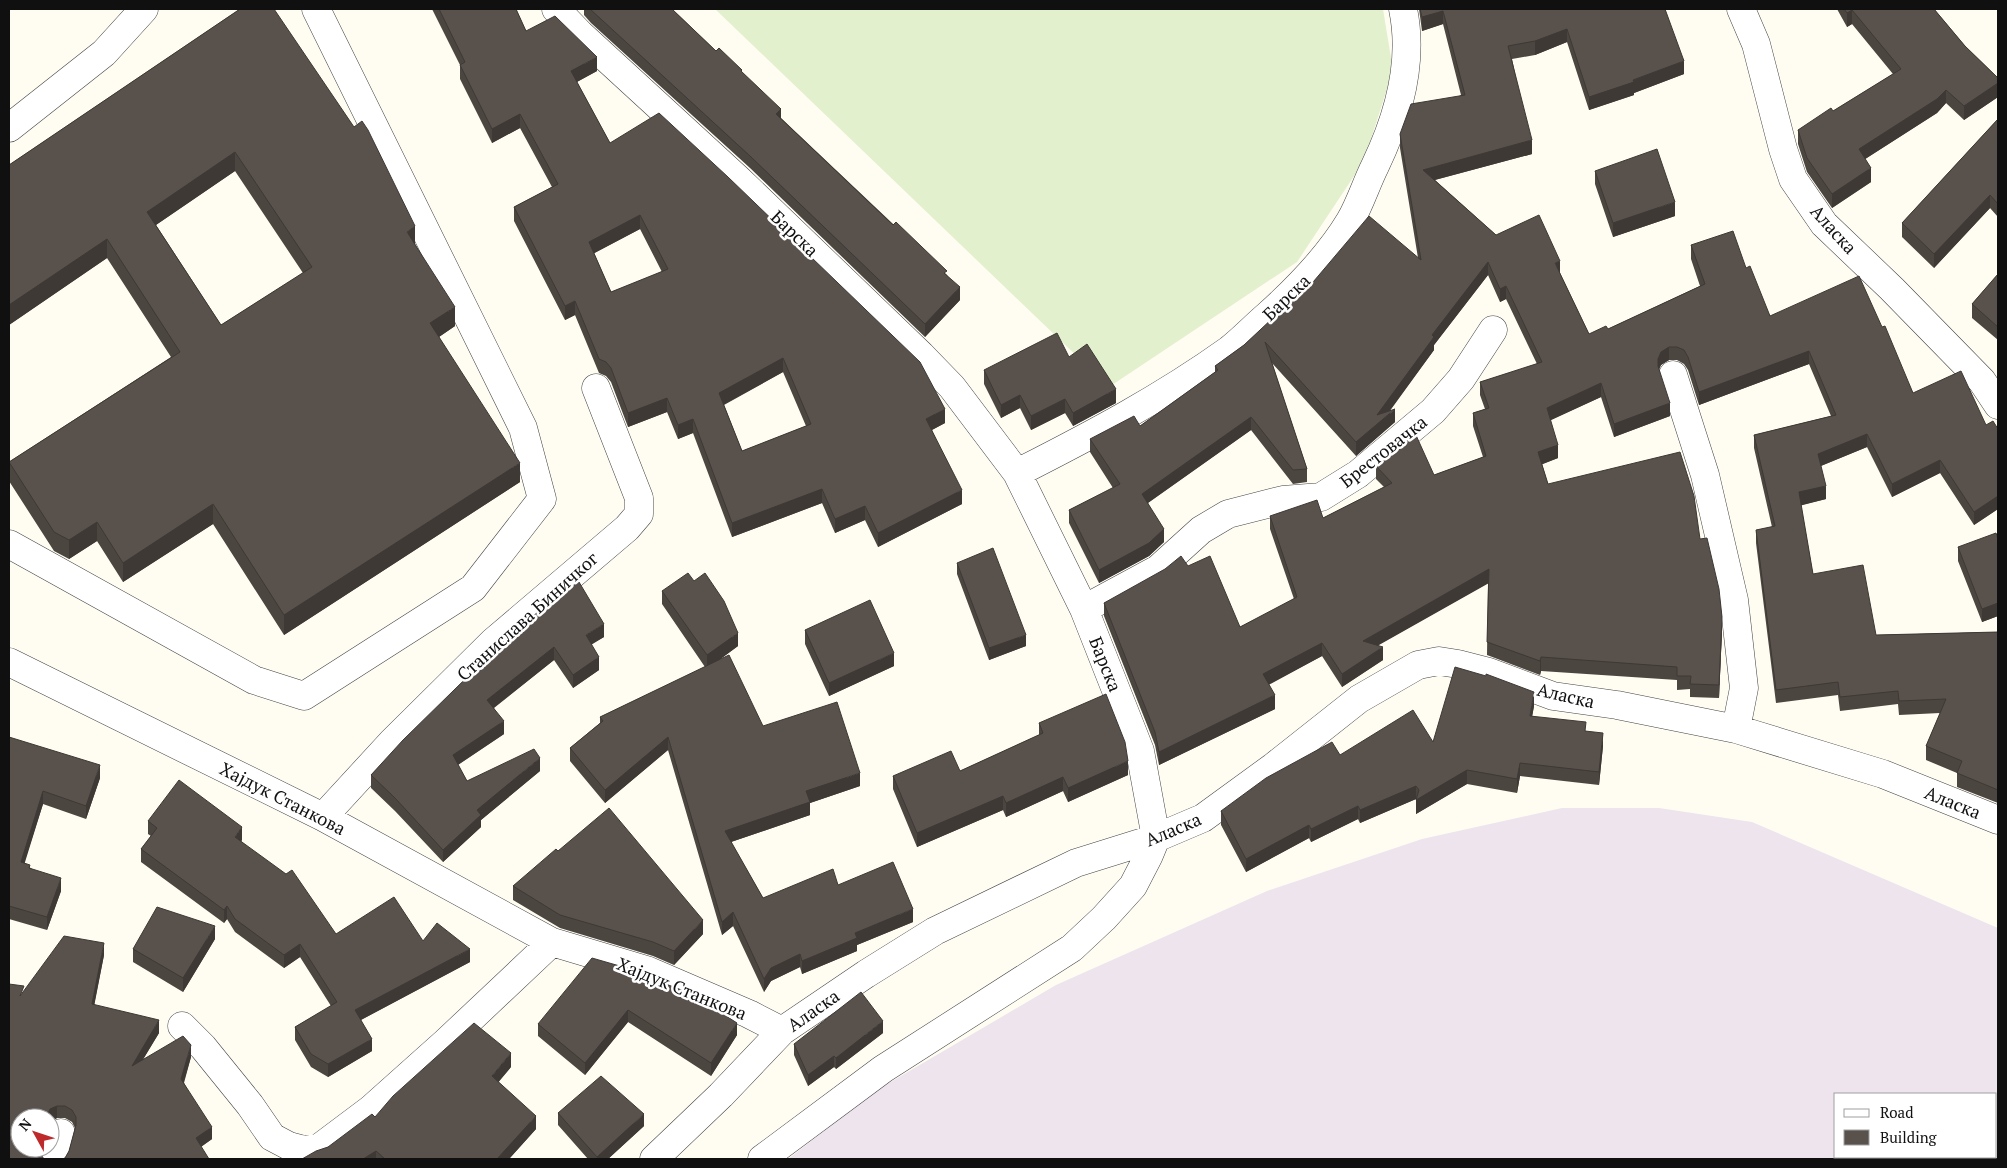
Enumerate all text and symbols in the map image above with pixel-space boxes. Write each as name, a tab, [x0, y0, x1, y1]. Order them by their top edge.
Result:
street label: Аласка	[1806, 199, 1862, 259]
street label: Барска	[766, 204, 824, 262]
street label: Барска	[1257, 268, 1315, 326]
street label: Брестовачка	[1334, 409, 1432, 493]
street label: Станислава Биничког	[451, 546, 603, 686]
street label: Барска	[1084, 633, 1128, 695]
street label: Аласка	[1535, 677, 1597, 713]
street label: Хајдук Станкова	[216, 756, 350, 840]
street label: Аласка	[1921, 780, 1985, 824]
street label: Аласка	[1141, 807, 1205, 851]
street label: Хајдук Станкова	[614, 951, 750, 1025]
street label: Аласка	[782, 983, 844, 1037]
legend	[1834, 1093, 1997, 1158]
text: Road	[1880, 1102, 1913, 1122]
north arrow	[10, 1108, 60, 1158]
text: N	[14, 1114, 36, 1134]
text: Building	[1880, 1127, 1938, 1147]

